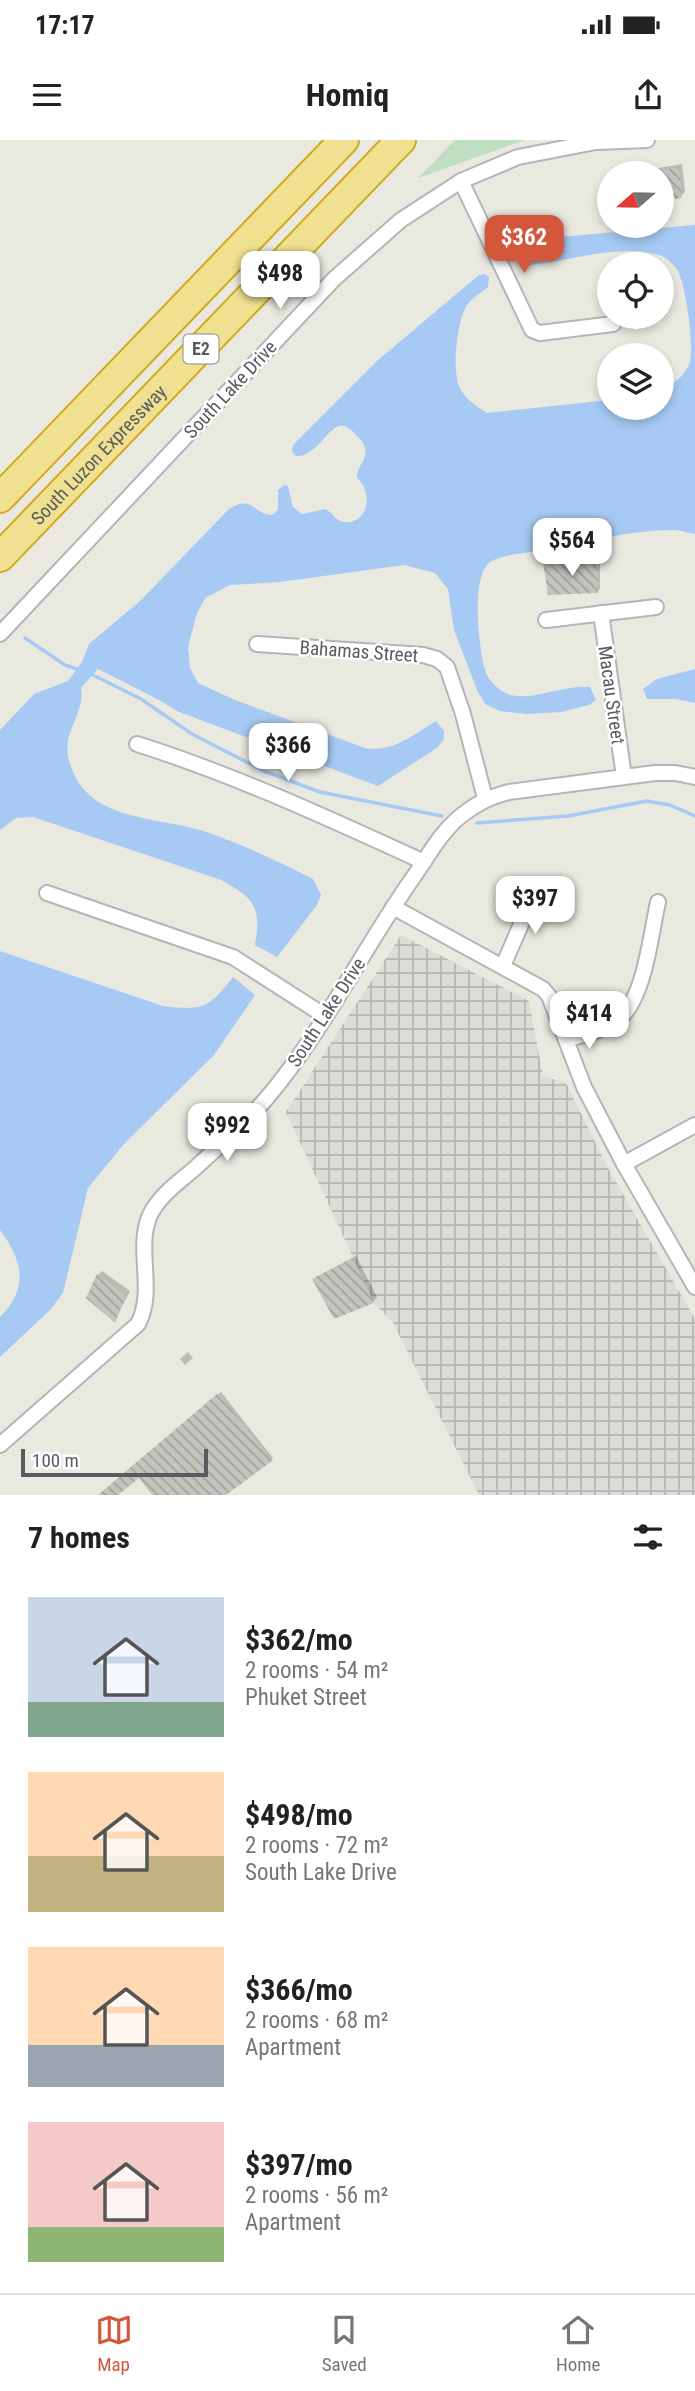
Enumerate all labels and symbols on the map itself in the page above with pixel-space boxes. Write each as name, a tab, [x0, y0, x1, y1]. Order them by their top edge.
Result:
north arrow	[597, 161, 674, 238]
pin: $362	[483, 216, 565, 275]
pin: $498	[239, 251, 321, 311]
road number: E2	[184, 334, 218, 364]
street label: South Lake Drive	[179, 336, 282, 443]
street label: South Luzon Expressway	[26, 380, 171, 530]
pin: $564	[531, 518, 613, 578]
street label: Bahamas Street	[299, 636, 419, 667]
street label: Macau Street	[593, 644, 630, 746]
pin: $366	[247, 724, 329, 783]
pin: $397	[494, 876, 576, 936]
street label: South Lake Drive	[283, 953, 370, 1071]
pin: $414	[548, 992, 630, 1051]
pin: $992	[186, 1104, 268, 1163]
scale bar	[21, 1446, 208, 1478]

